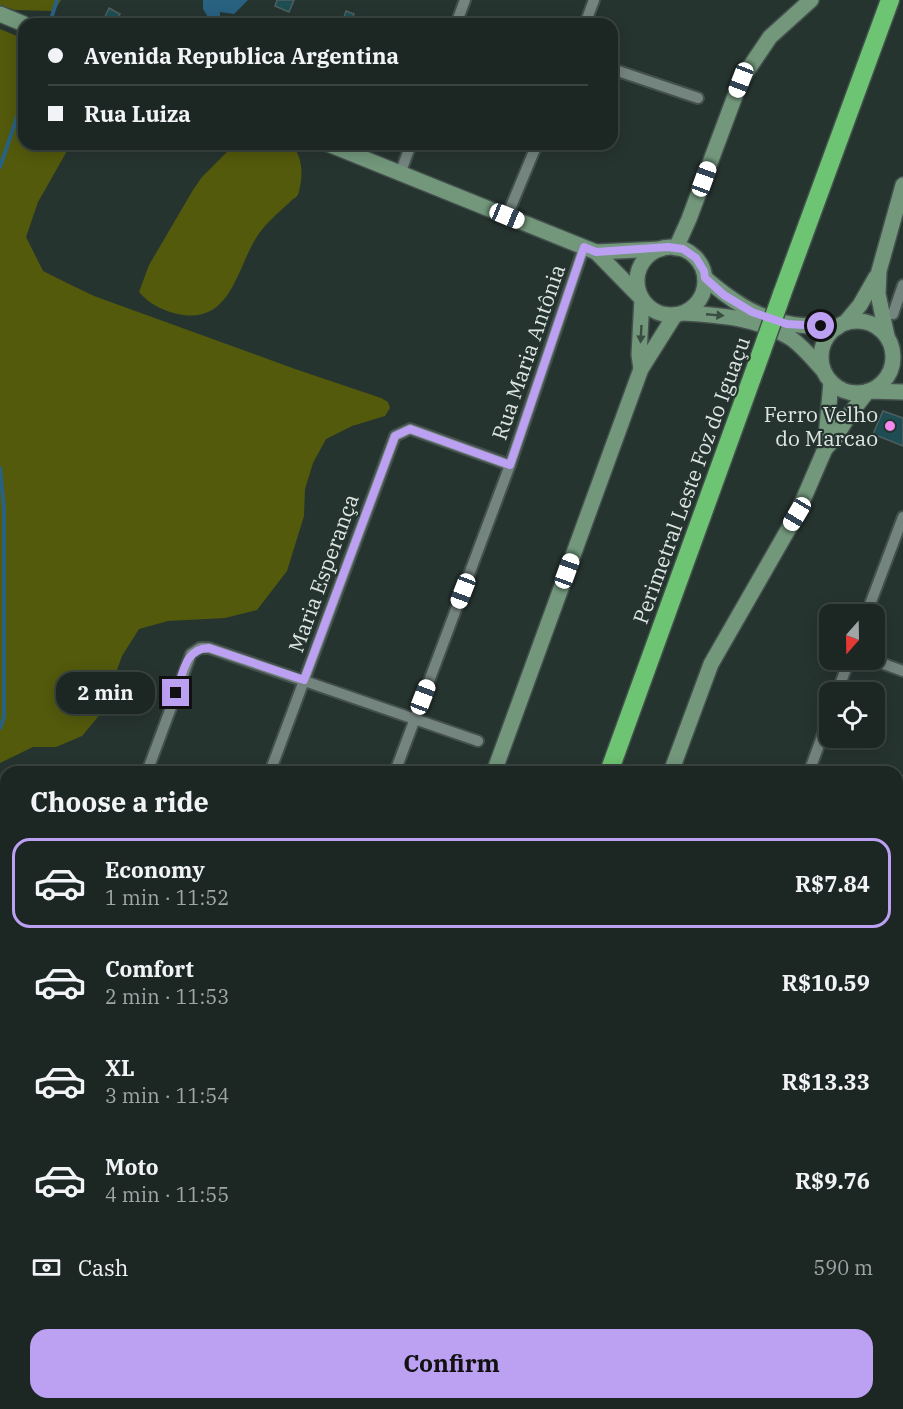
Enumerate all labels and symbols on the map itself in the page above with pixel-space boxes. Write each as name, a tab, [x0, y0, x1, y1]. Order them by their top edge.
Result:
car	[726, 60, 756, 100]
car	[689, 159, 719, 199]
car	[487, 201, 527, 231]
street label: Rua Maria Antônia	[485, 260, 571, 444]
one-way arrow	[705, 310, 724, 320]
route start	[807, 312, 834, 339]
one-way arrow	[636, 324, 645, 343]
street label: Perimetral Leste Foz do Iguaçu	[626, 332, 756, 628]
place label: Ferro Velho do Marcao	[764, 400, 878, 452]
marker: Ferro Velho do Marcao	[883, 419, 897, 433]
street label: Maria Esperança	[281, 490, 365, 656]
car	[780, 494, 814, 534]
car	[552, 551, 582, 591]
car	[448, 571, 478, 611]
north arrow	[819, 604, 885, 670]
callout: 2 min	[56, 672, 155, 714]
car	[408, 677, 438, 717]
route end	[162, 679, 189, 706]

